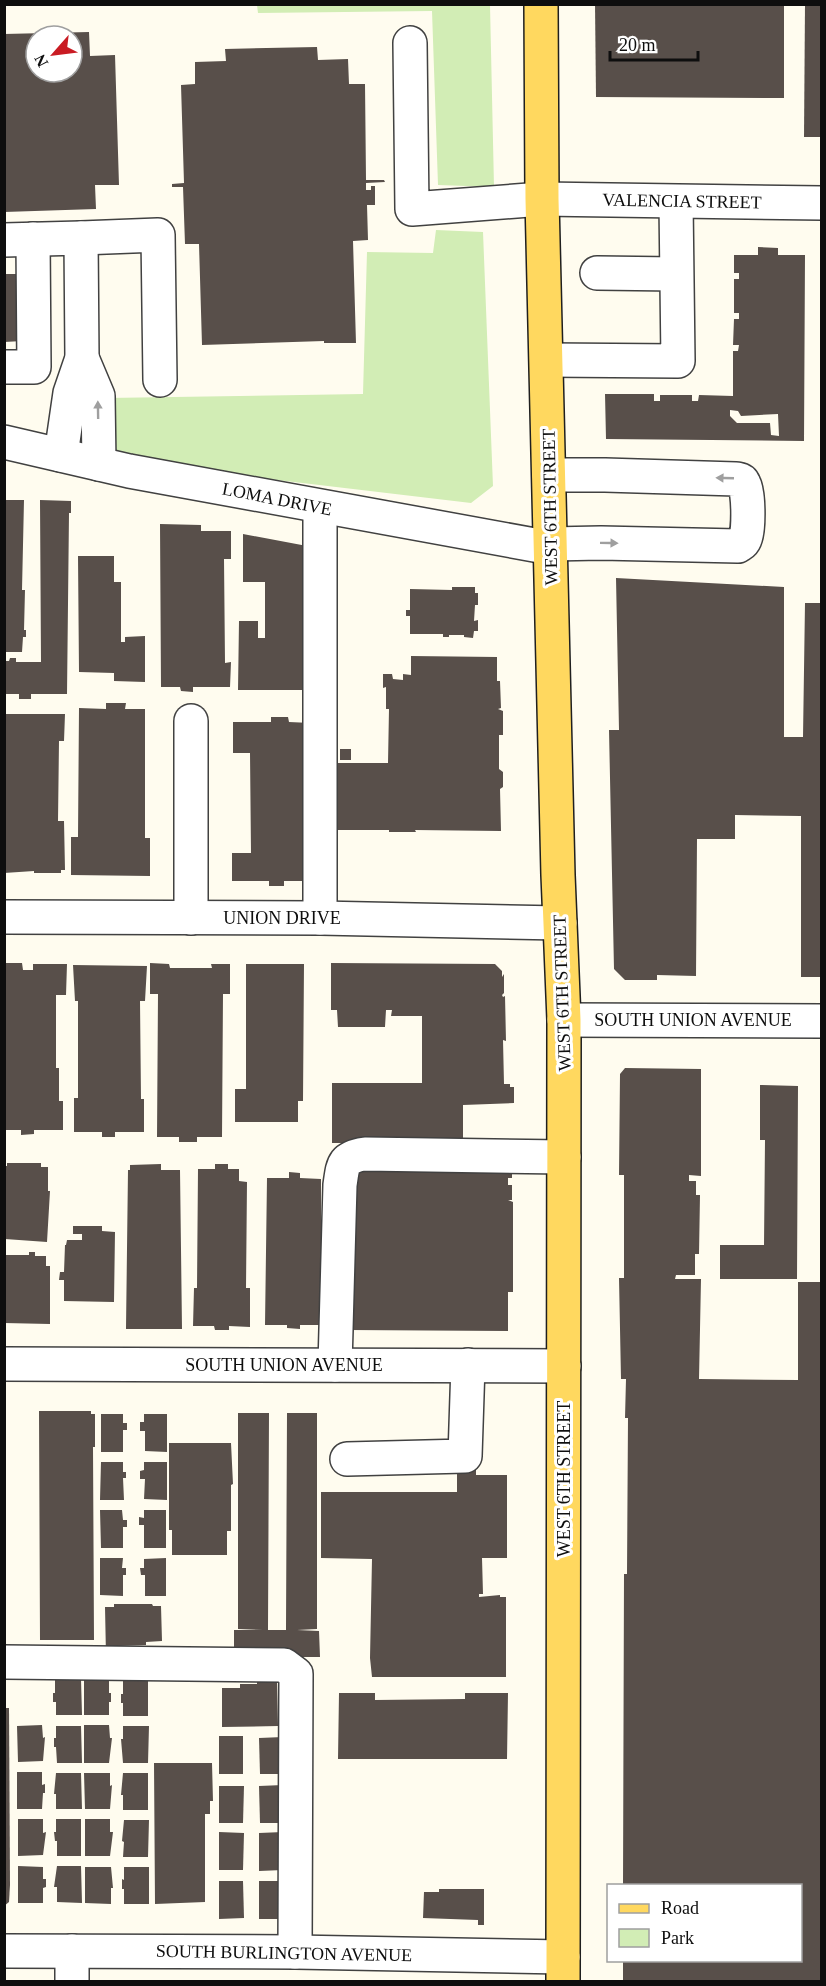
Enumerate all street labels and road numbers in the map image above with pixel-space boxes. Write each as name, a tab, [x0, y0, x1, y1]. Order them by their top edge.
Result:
street label: VALENCIA STREET	[602, 190, 762, 212]
street label: WEST 6TH STREET	[539, 429, 561, 585]
street label: LOMA DRIVE	[220, 479, 334, 519]
street label: UNION DRIVE	[223, 908, 341, 928]
street label: WEST 6TH STREET	[549, 914, 575, 1072]
street label: SOUTH UNION AVENUE	[594, 1010, 792, 1030]
street label: SOUTH UNION AVENUE	[185, 1355, 383, 1375]
street label: WEST 6TH STREET	[554, 1401, 574, 1557]
street label: SOUTH BURLINGTON AVENUE	[156, 1941, 412, 1965]

